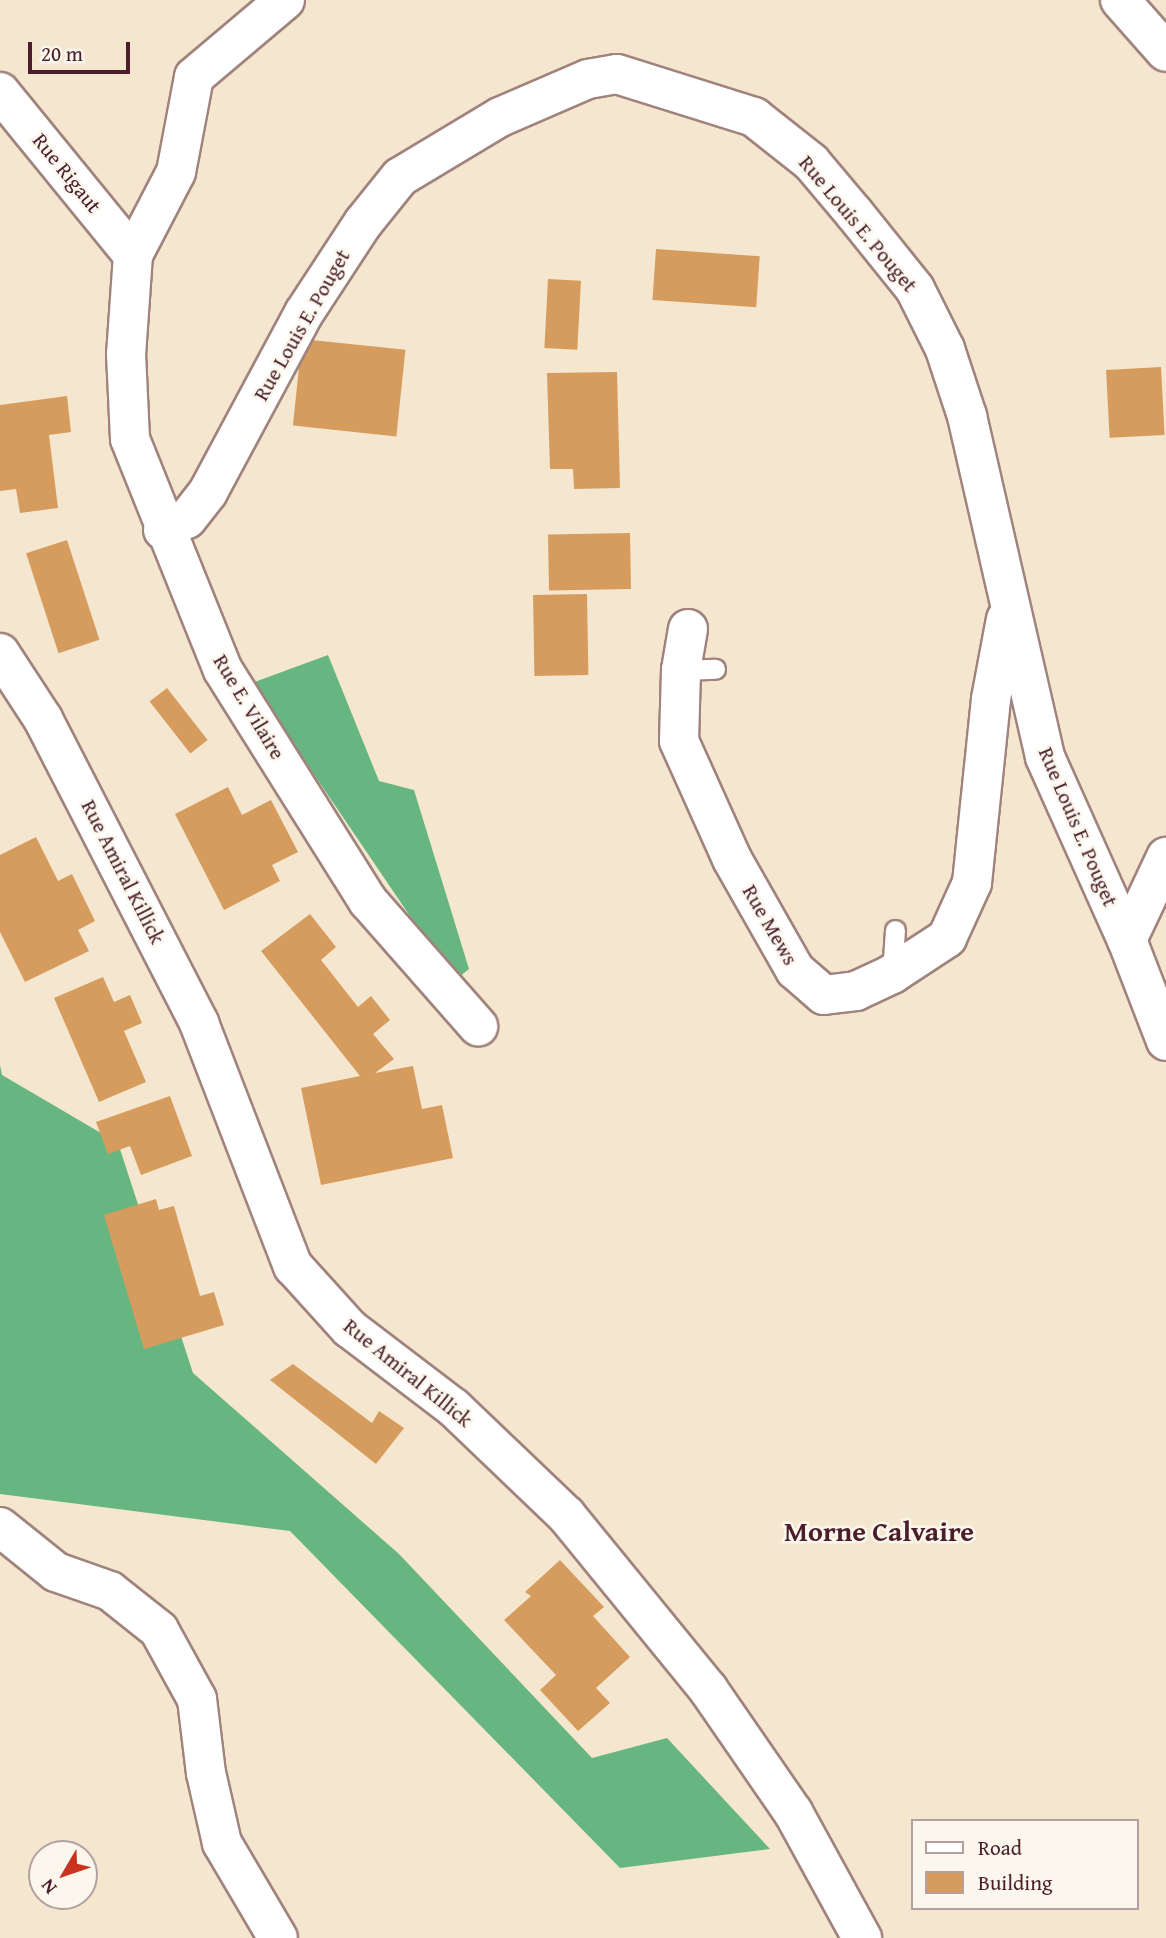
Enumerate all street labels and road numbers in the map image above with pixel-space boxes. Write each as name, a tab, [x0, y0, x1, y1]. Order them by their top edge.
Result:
street label: Rue Rigaut	[27, 128, 107, 218]
street label: Rue Louis E. Pouget	[794, 151, 922, 297]
street label: Rue Louis E. Pouget	[248, 245, 356, 405]
street label: Rue E. Vilaire	[208, 650, 290, 764]
street label: Rue Louis E. Pouget	[1033, 744, 1123, 910]
street label: Rue Amiral Killick	[76, 796, 170, 948]
street label: Rue Mews	[737, 880, 803, 970]
street label: Rue Amiral Killick	[339, 1313, 477, 1433]

